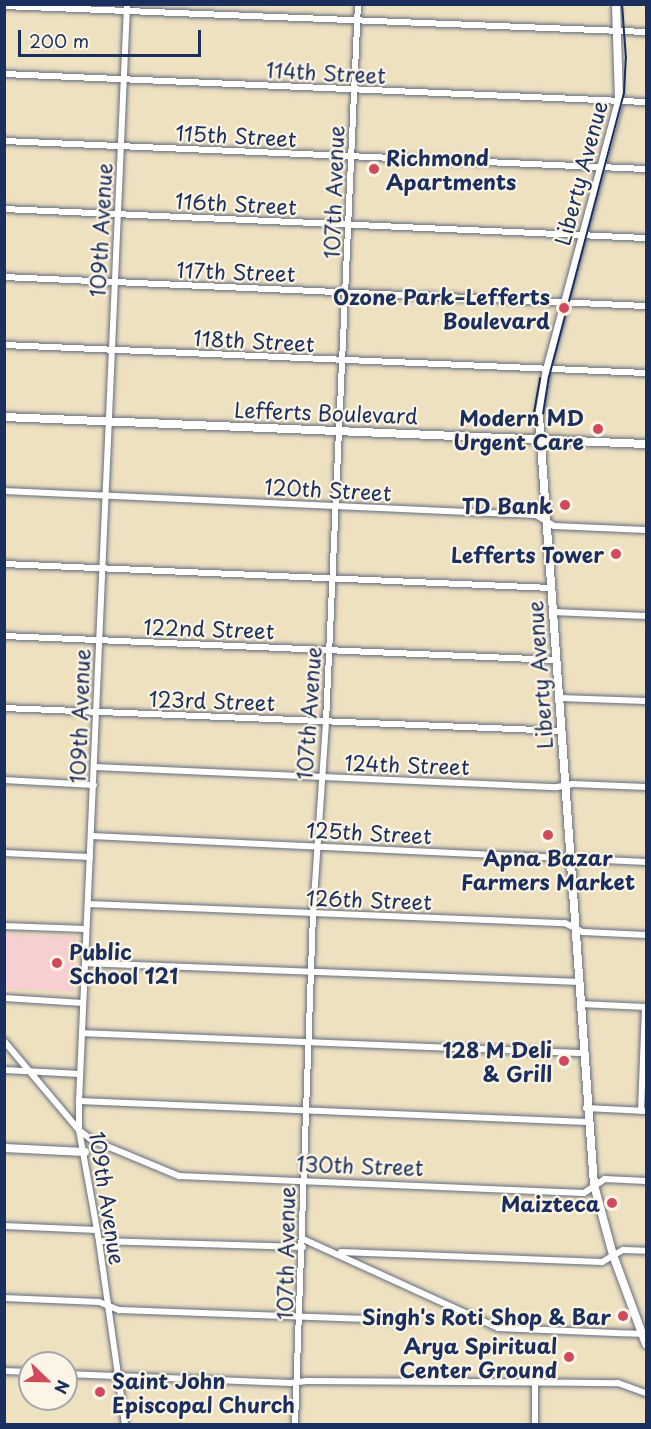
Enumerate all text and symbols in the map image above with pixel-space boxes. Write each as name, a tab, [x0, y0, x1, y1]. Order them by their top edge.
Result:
scale bar	[21, 18, 204, 56]
text: 200 m	[29, 27, 89, 54]
street label: 114th Street	[265, 56, 387, 88]
street label: Liberty Avenue	[548, 97, 612, 249]
street label: 115th Street	[175, 119, 297, 151]
street label: 107th Avenue	[318, 125, 348, 259]
place label: Richmond Apartments	[386, 144, 516, 194]
street label: 109th Avenue	[84, 162, 116, 298]
marker: Richmond Apartments	[367, 162, 381, 176]
street label: 116th Street	[174, 187, 298, 219]
street label: 117th Street	[176, 256, 296, 286]
place label: Ozone Park–Lefferts Boulevard	[333, 283, 550, 333]
marker: Ozone Park–Lefferts Boulevard	[555, 299, 573, 317]
street label: 118th Street	[193, 324, 315, 356]
street label: Lefferts Boulevard	[233, 396, 419, 428]
place label: Modern MD Urgent Care	[453, 404, 584, 454]
marker: Modern MD Urgent Care	[589, 420, 607, 438]
street label: 120th Street	[264, 473, 392, 505]
place label: TD Bank	[458, 492, 553, 518]
marker: TD Bank	[558, 498, 572, 512]
place label: Lefferts Tower	[451, 541, 604, 567]
marker: Lefferts Tower	[609, 547, 623, 561]
street label: Liberty Avenue	[521, 599, 557, 751]
street label: 122nd Street	[143, 613, 275, 643]
street label: 107th Avenue	[291, 645, 325, 781]
street label: 109th Avenue	[64, 648, 94, 784]
street label: 123rd Street	[148, 685, 276, 715]
street label: 124th Street	[344, 749, 470, 779]
street label: 125th Street	[305, 816, 433, 848]
marker: Apna Bazar Farmers Market	[541, 828, 555, 842]
place label: Apna Bazar Farmers Market	[461, 844, 635, 894]
street label: 126th Street	[305, 884, 433, 914]
place label: Public School 121	[69, 938, 179, 988]
marker: Public School 121	[50, 956, 64, 970]
place label: 128 M Deli & Grill	[440, 1036, 552, 1086]
marker: 128 M Deli & Grill	[557, 1054, 571, 1068]
street label: 109th Avenue	[85, 1129, 131, 1267]
street label: 130th Street	[296, 1150, 424, 1180]
street label: 107th Avenue	[271, 1186, 299, 1320]
place label: Maizteca	[501, 1190, 600, 1216]
marker: Maizteca	[605, 1196, 619, 1210]
place label: Singh's Roti Shop & Bar	[360, 1303, 611, 1329]
marker: Singh's Roti Shop & Bar	[616, 1309, 630, 1323]
place label: Arya Spiritual Center Ground	[400, 1332, 557, 1382]
marker: Arya Spiritual Center Ground	[562, 1350, 576, 1364]
north arrow	[18, 1351, 78, 1411]
place label: Saint John Episcopal Church	[112, 1367, 296, 1417]
text: N	[49, 1377, 76, 1398]
marker: Saint John Episcopal Church	[93, 1385, 107, 1399]

